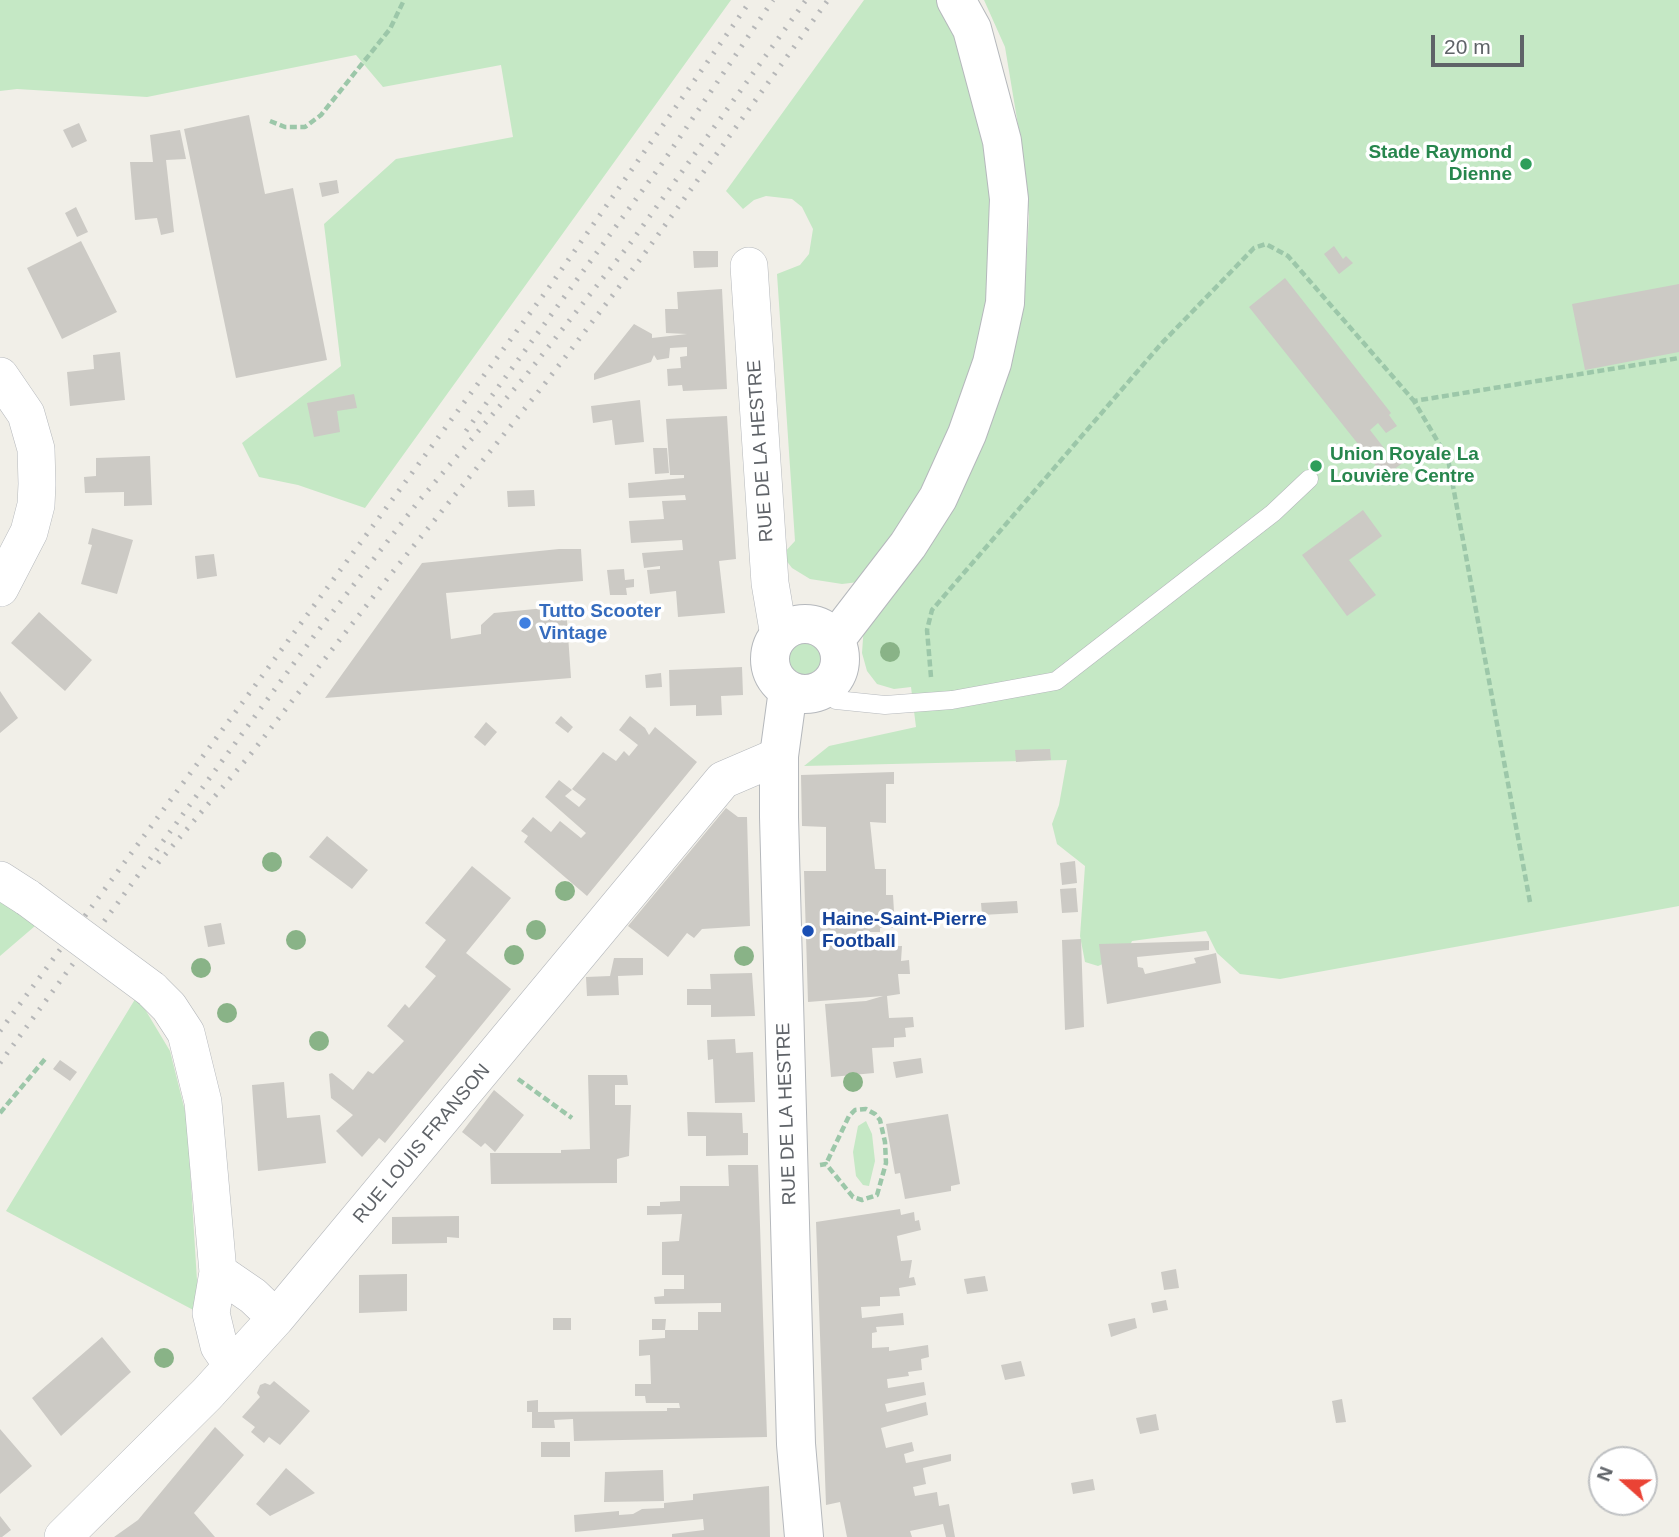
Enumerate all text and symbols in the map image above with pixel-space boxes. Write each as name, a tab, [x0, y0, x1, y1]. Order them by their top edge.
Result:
scale bar	[1434, 21, 1527, 65]
text: 20 m	[1444, 35, 1491, 58]
place label: Stade Raymond Dienne	[1368, 142, 1512, 186]
marker: Stade Raymond Dienne	[1518, 156, 1534, 172]
street label: RUE DE LA HESTRE	[743, 359, 779, 543]
place label: Union Royale La Louvière Centre	[1330, 444, 1479, 488]
marker: Union Royale La Louvière Centre	[1308, 458, 1324, 474]
place label: Tutto Scooter Vintage	[539, 601, 661, 645]
marker: Tutto Scooter Vintage	[517, 615, 533, 631]
place label: Haine-Saint-Pierre Football	[822, 909, 987, 953]
marker: Haine-Saint-Pierre Football	[800, 923, 816, 939]
street label: RUE DE LA HESTRE	[772, 1022, 802, 1206]
street label: RUE LOUIS FRANSON	[349, 1060, 495, 1228]
north arrow	[1588, 1446, 1658, 1516]
text: N	[1593, 1464, 1617, 1484]

